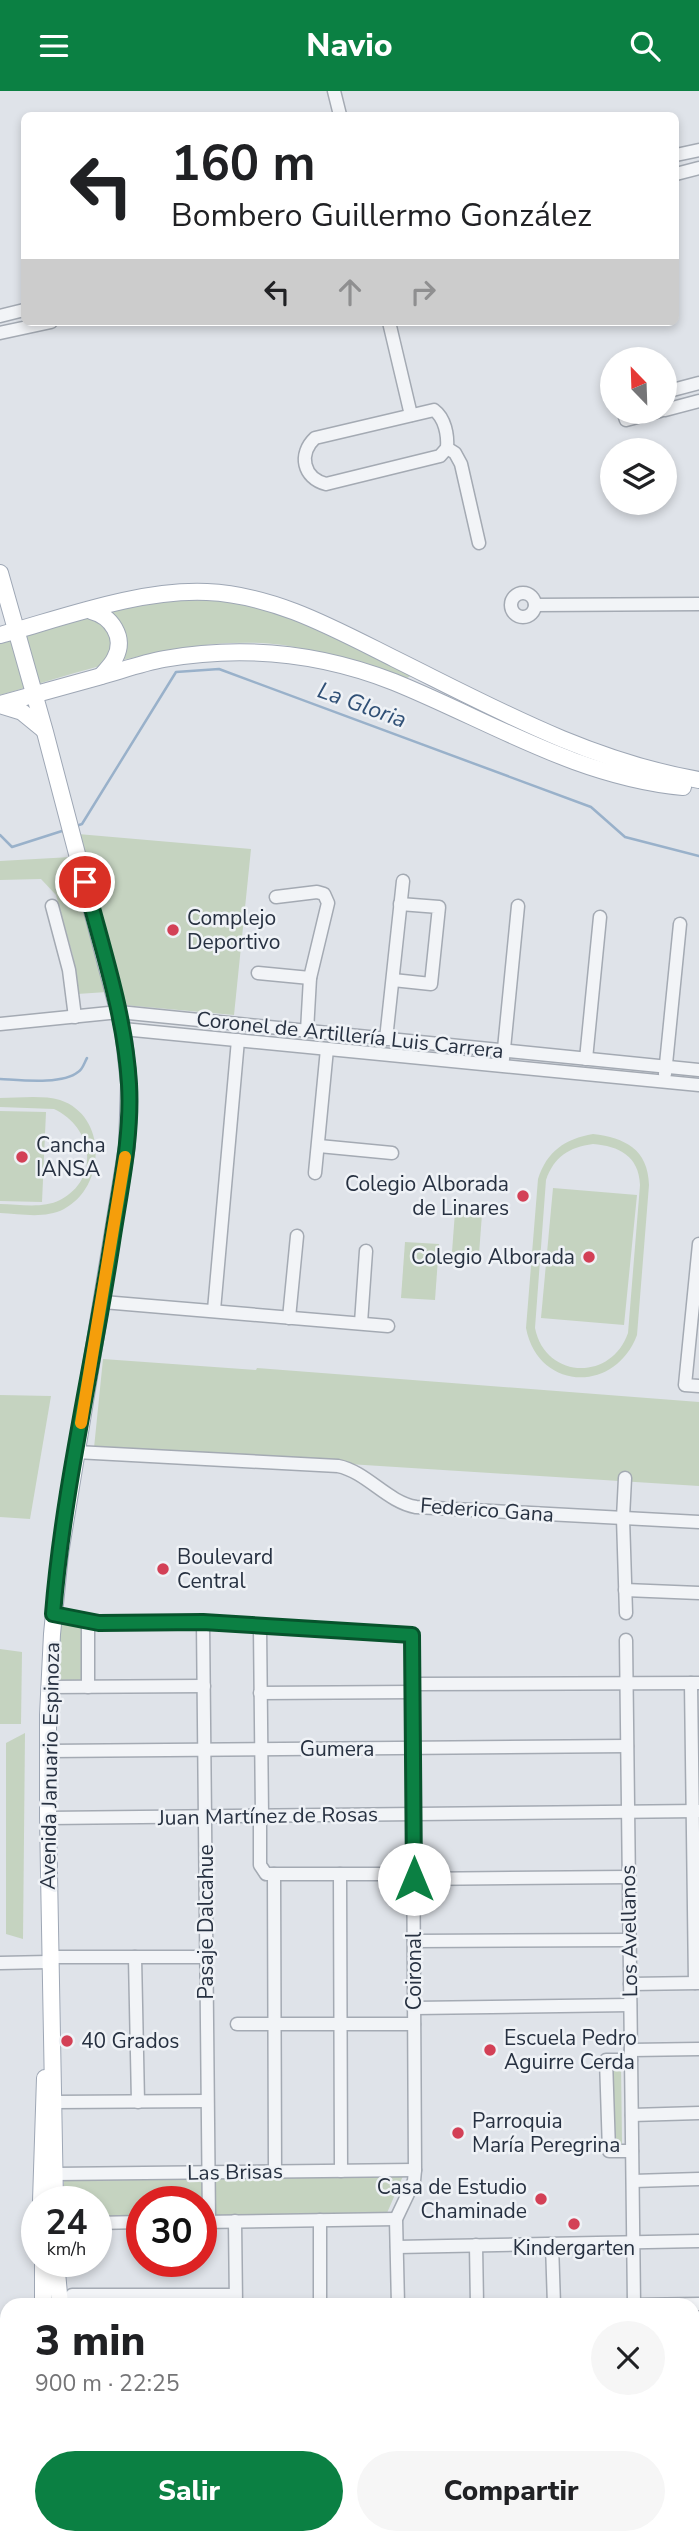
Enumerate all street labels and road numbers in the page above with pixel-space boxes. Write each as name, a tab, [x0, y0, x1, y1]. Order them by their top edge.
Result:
street label: Coronel de Artillería Luis Carrera	[195, 1005, 505, 1065]
street label: Federico Gana	[419, 1491, 555, 1529]
street label: Avenida Januario Espinoza	[34, 1642, 66, 1890]
street label: Gumera	[300, 1735, 374, 1763]
street label: Juan Martínez de Rosas	[157, 1800, 378, 1832]
street label: Pasaje Dalcahue	[192, 1844, 220, 2000]
street label: Los Avellanos	[614, 1865, 644, 1997]
street label: Coironal	[400, 1931, 428, 2010]
street label: Las Brisas	[187, 2157, 283, 2187]

